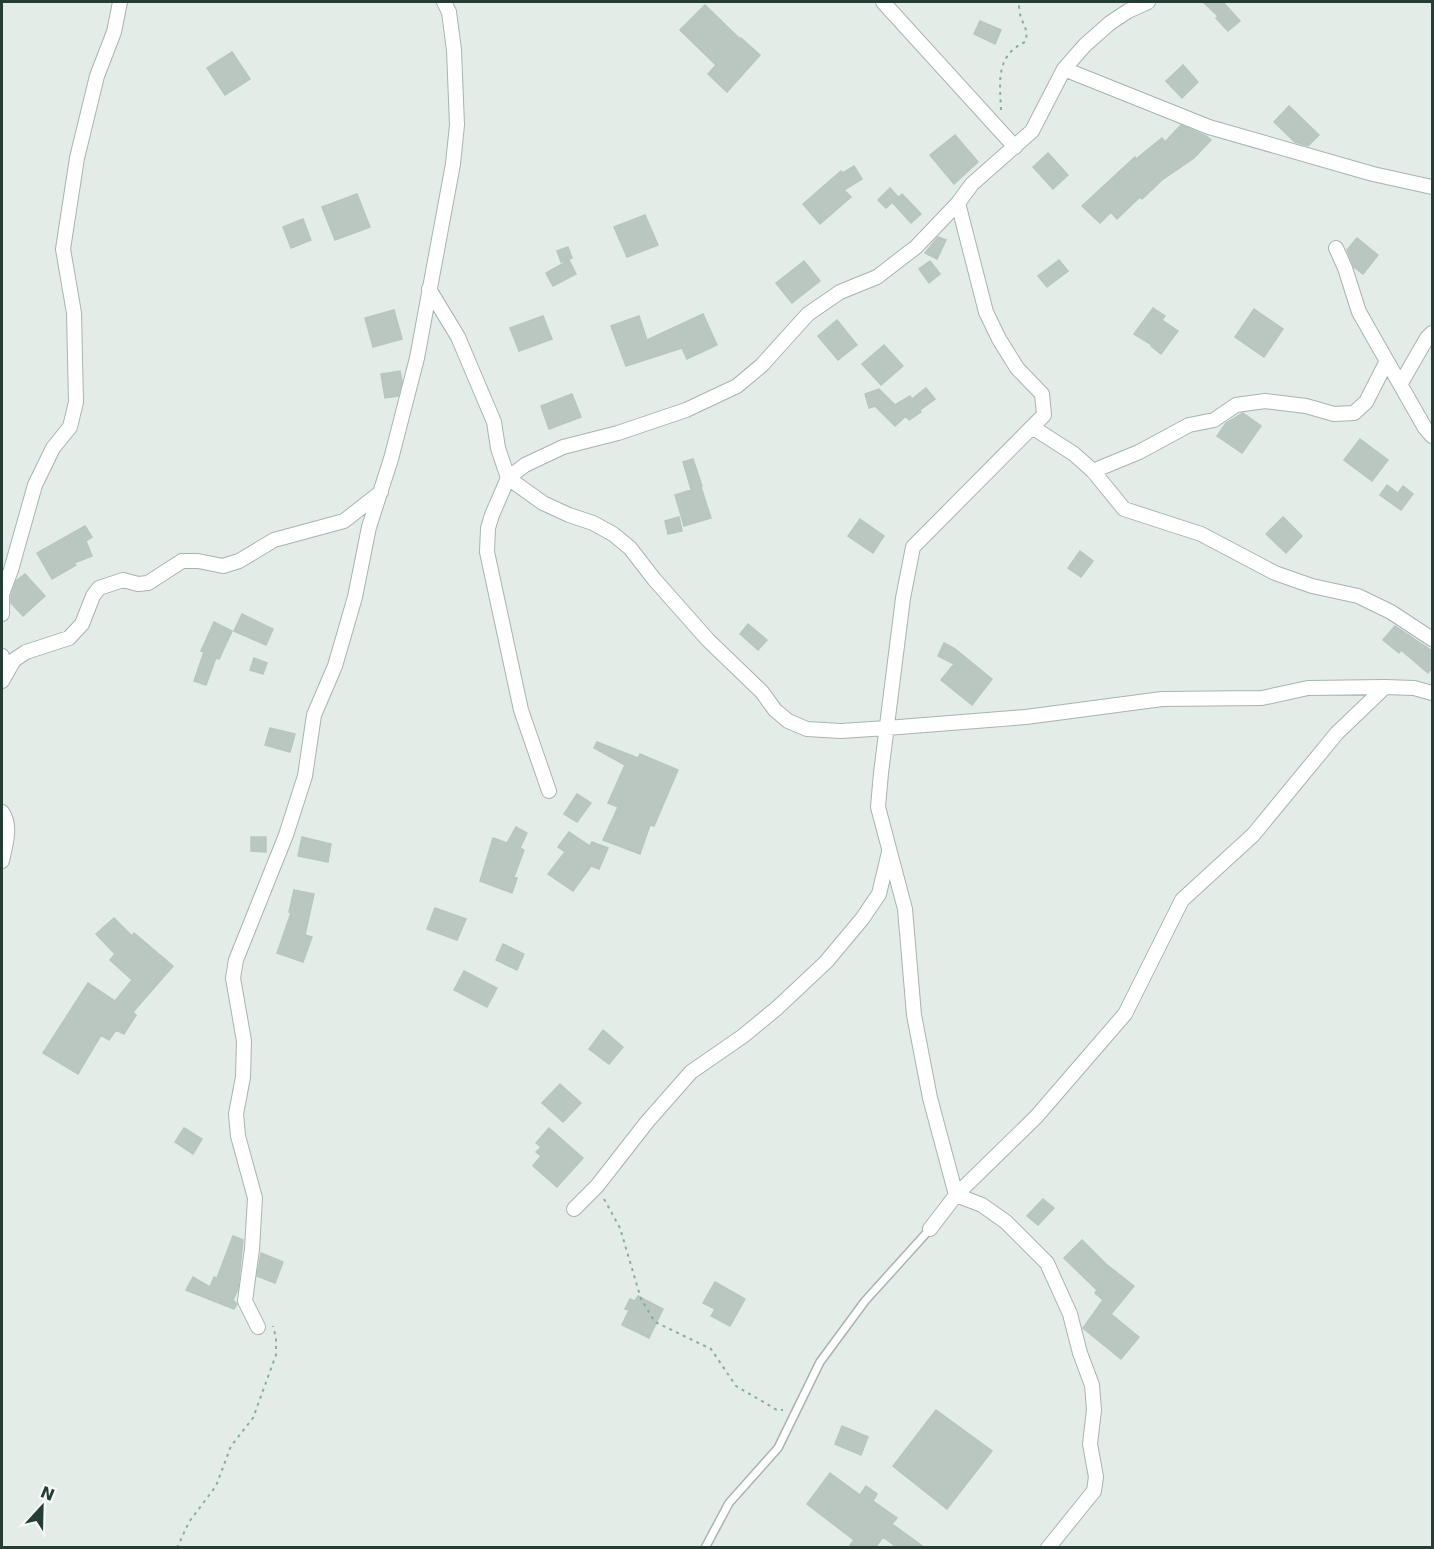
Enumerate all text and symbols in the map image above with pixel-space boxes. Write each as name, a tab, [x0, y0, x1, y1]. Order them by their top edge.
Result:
north arrow	[12, 1477, 72, 1537]
text: N	[38, 1482, 57, 1505]

